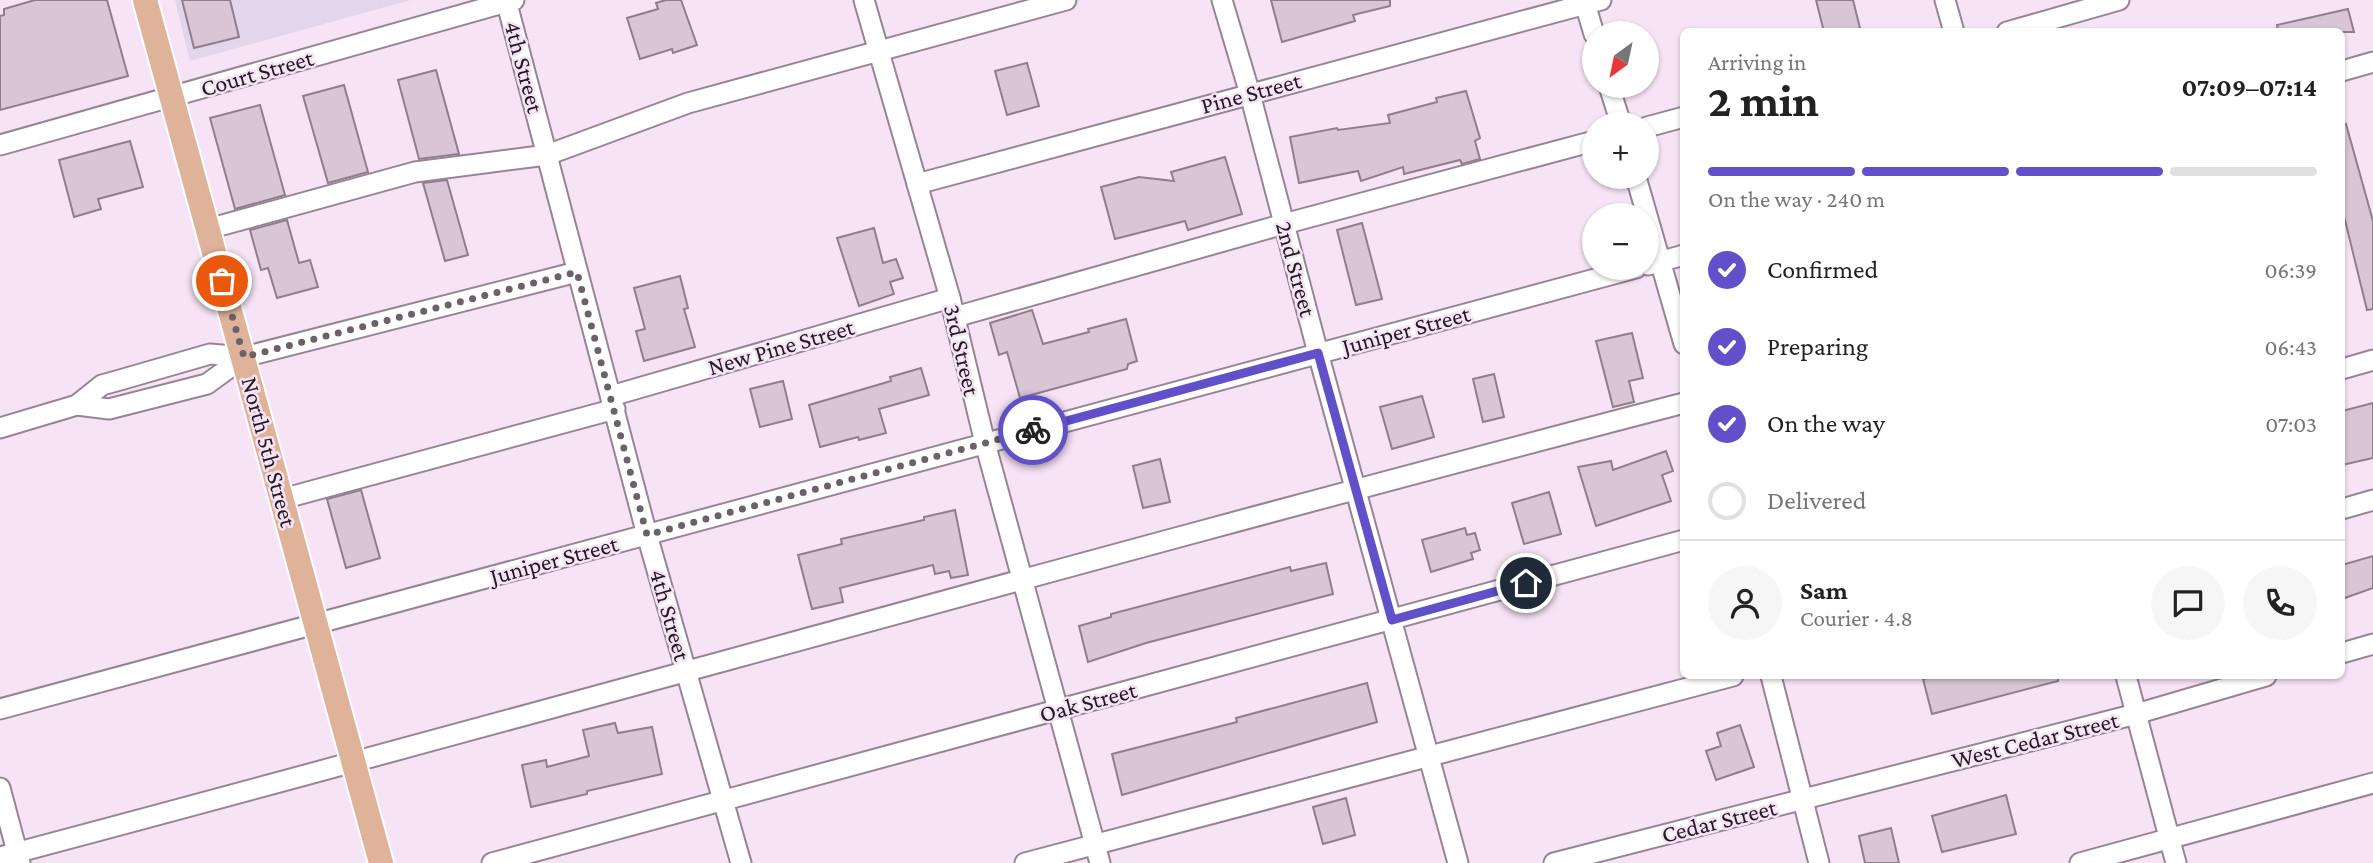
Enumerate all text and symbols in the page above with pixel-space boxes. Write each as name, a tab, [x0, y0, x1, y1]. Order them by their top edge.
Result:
street label: 4th Street	[499, 18, 550, 117]
north arrow	[1582, 21, 1659, 98]
map controls	[1582, 21, 1659, 280]
street label: Court Street	[197, 43, 317, 101]
text: Arriving in	[1708, 49, 1806, 75]
street label: Pine Street	[1198, 66, 1305, 119]
text: 07:09–07:14	[2182, 73, 2317, 102]
text: 2 min	[1708, 75, 1819, 126]
button: +	[1582, 112, 1659, 189]
text: On the way · 240 m	[1708, 186, 1885, 212]
button: −	[1582, 203, 1659, 280]
street label: 2nd Street	[1271, 218, 1322, 321]
pin	[192, 251, 252, 311]
icon: check	[1708, 251, 1746, 289]
text: Confirmed	[1767, 255, 1878, 284]
text: 06:39	[2265, 257, 2317, 283]
icon: bag	[203, 262, 241, 300]
street label: Juniper Street	[1337, 299, 1474, 360]
street label: 3rd Street	[939, 302, 986, 399]
street label: New Pine Street	[705, 312, 858, 380]
icon: check	[1708, 328, 1746, 366]
text: Preparing	[1767, 332, 1868, 361]
text: 06:43	[2265, 334, 2317, 360]
street label: North 5th Street	[236, 374, 303, 531]
courier	[998, 395, 1068, 465]
icon: check	[1708, 405, 1746, 443]
text: On the way	[1767, 409, 1885, 438]
icon: bike	[1014, 411, 1052, 449]
text: 07:03	[2265, 411, 2317, 437]
text: Delivered	[1767, 486, 1866, 515]
street label: Juniper Street	[485, 529, 622, 590]
pin	[1496, 553, 1556, 613]
icon: home	[1507, 564, 1545, 602]
street label: 4th Street	[645, 566, 697, 665]
button: person	[1708, 566, 1782, 640]
button: chat	[2151, 566, 2225, 640]
button: phone	[2243, 566, 2317, 640]
text: Sam	[1800, 576, 1848, 605]
text: Courier · 4.8	[1800, 605, 1913, 631]
street label: Oak Street	[1036, 675, 1140, 727]
street label: West Cedar Street	[1949, 705, 2122, 773]
street label: Cedar Street	[1659, 793, 1780, 848]

